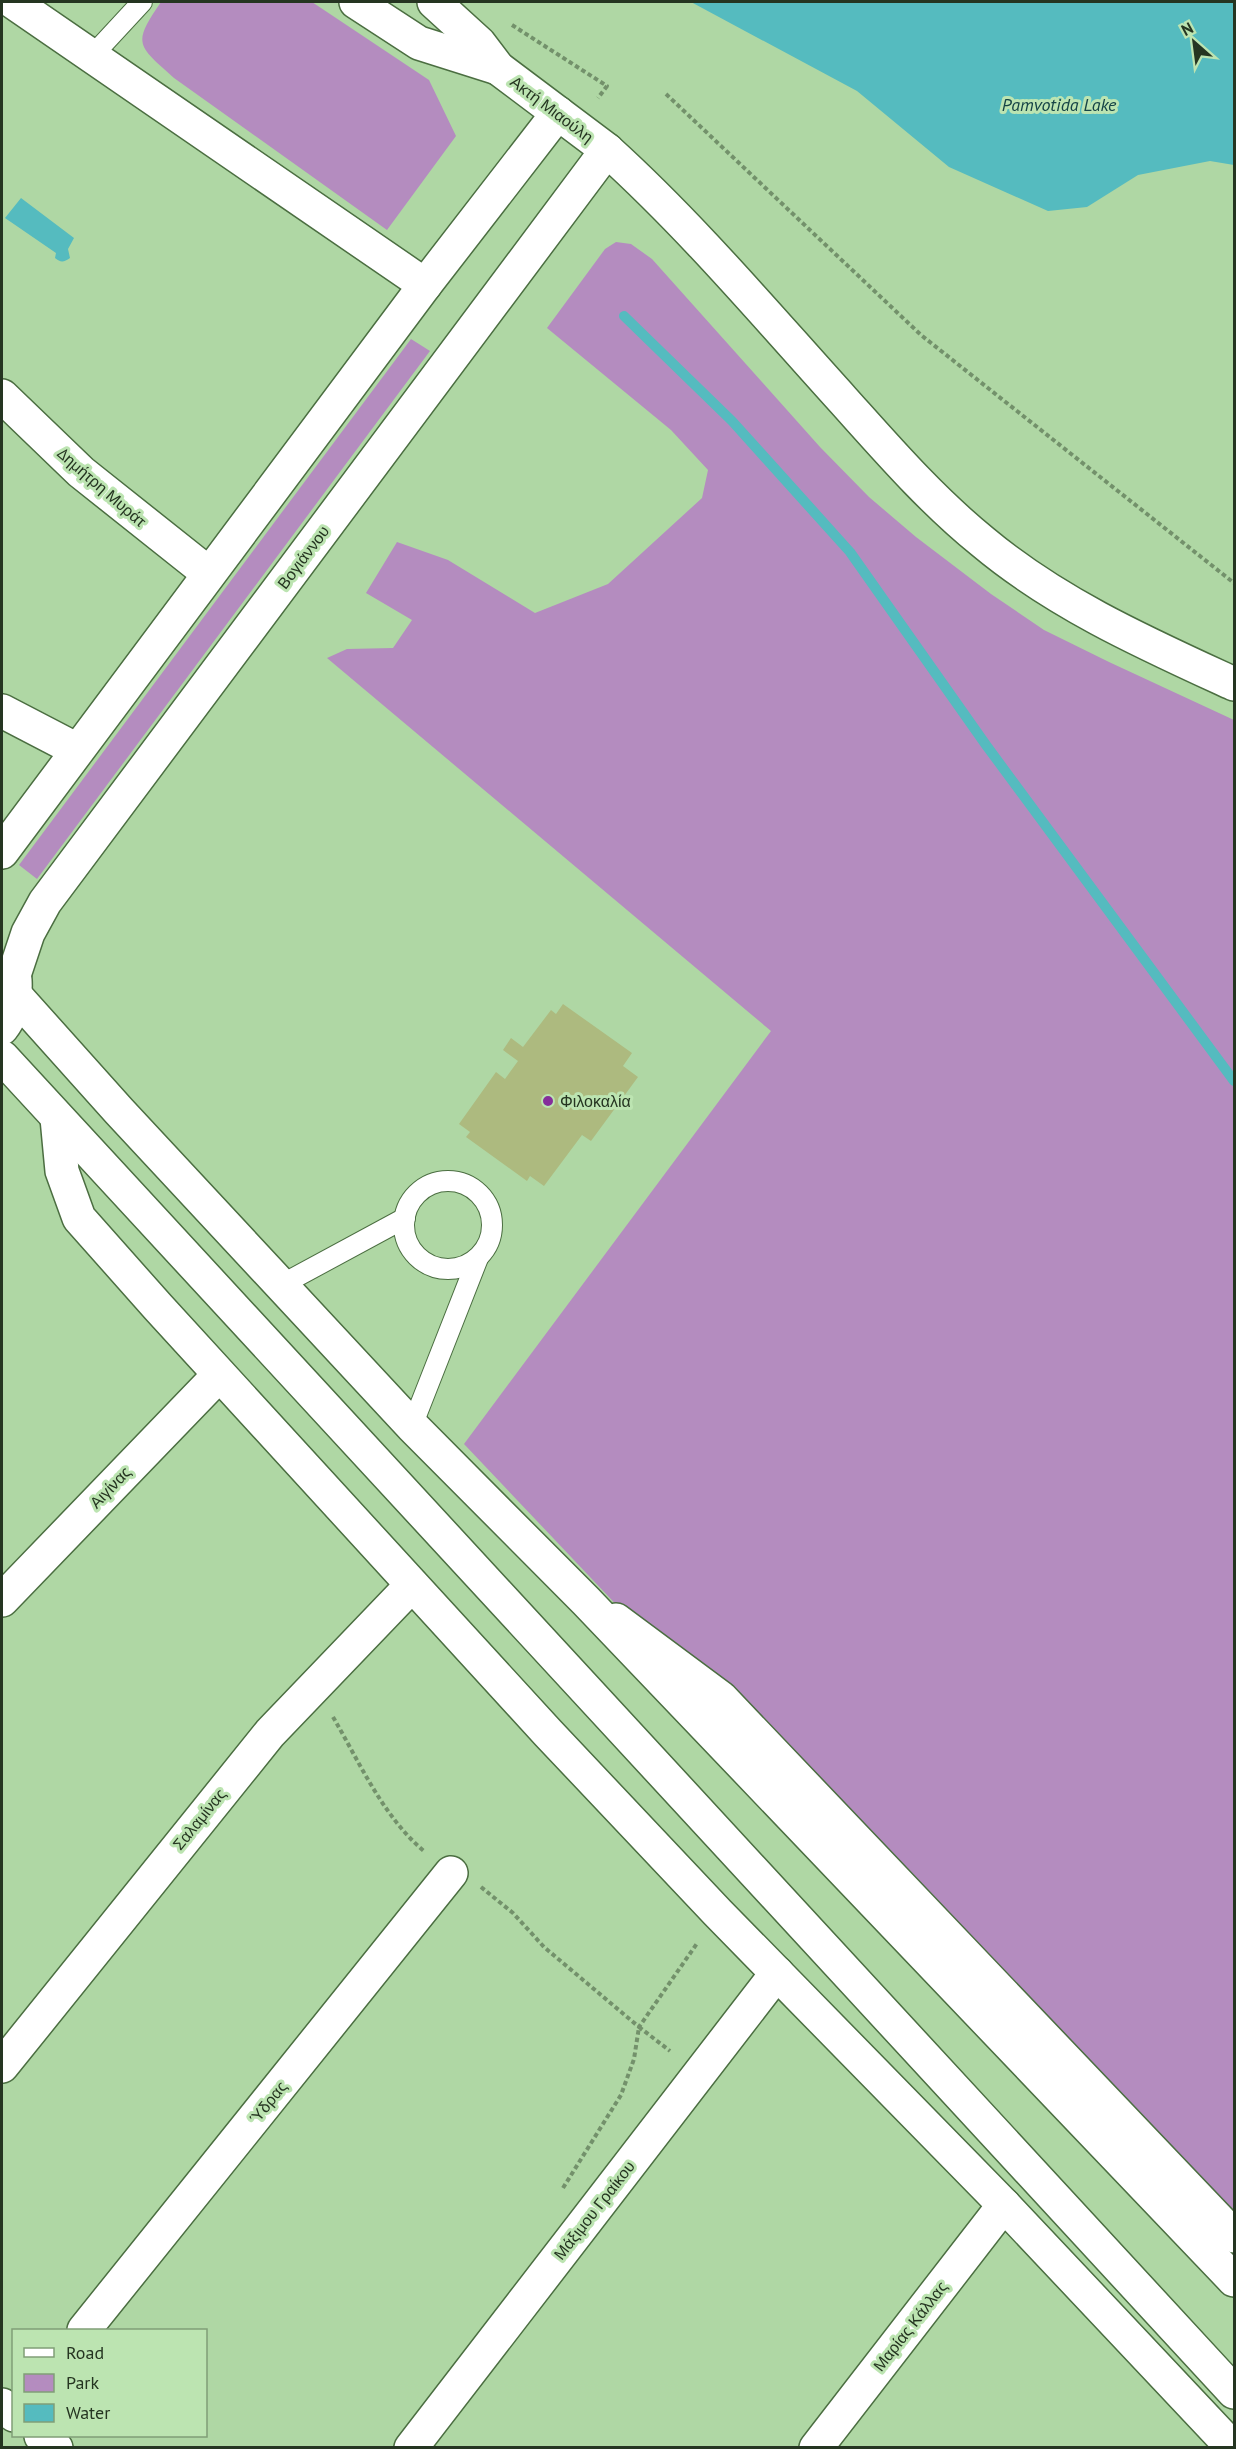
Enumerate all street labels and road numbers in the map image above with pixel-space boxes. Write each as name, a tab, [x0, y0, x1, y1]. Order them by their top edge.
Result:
street label: Ακτή Μιαούλη	[507, 71, 597, 147]
street label: Δημήτρη Μυράτ	[54, 443, 151, 531]
street label: Βογιάννου	[273, 521, 333, 593]
street label: Αιγίνας	[85, 1462, 135, 1512]
street label: Σαλαμίνας	[168, 1784, 230, 1854]
street label: Ύδρας	[245, 2077, 291, 2127]
street label: Μάξιμου Γραίκου	[549, 2156, 639, 2264]
street label: Μαρίας Κάλλας	[869, 2277, 952, 2375]

